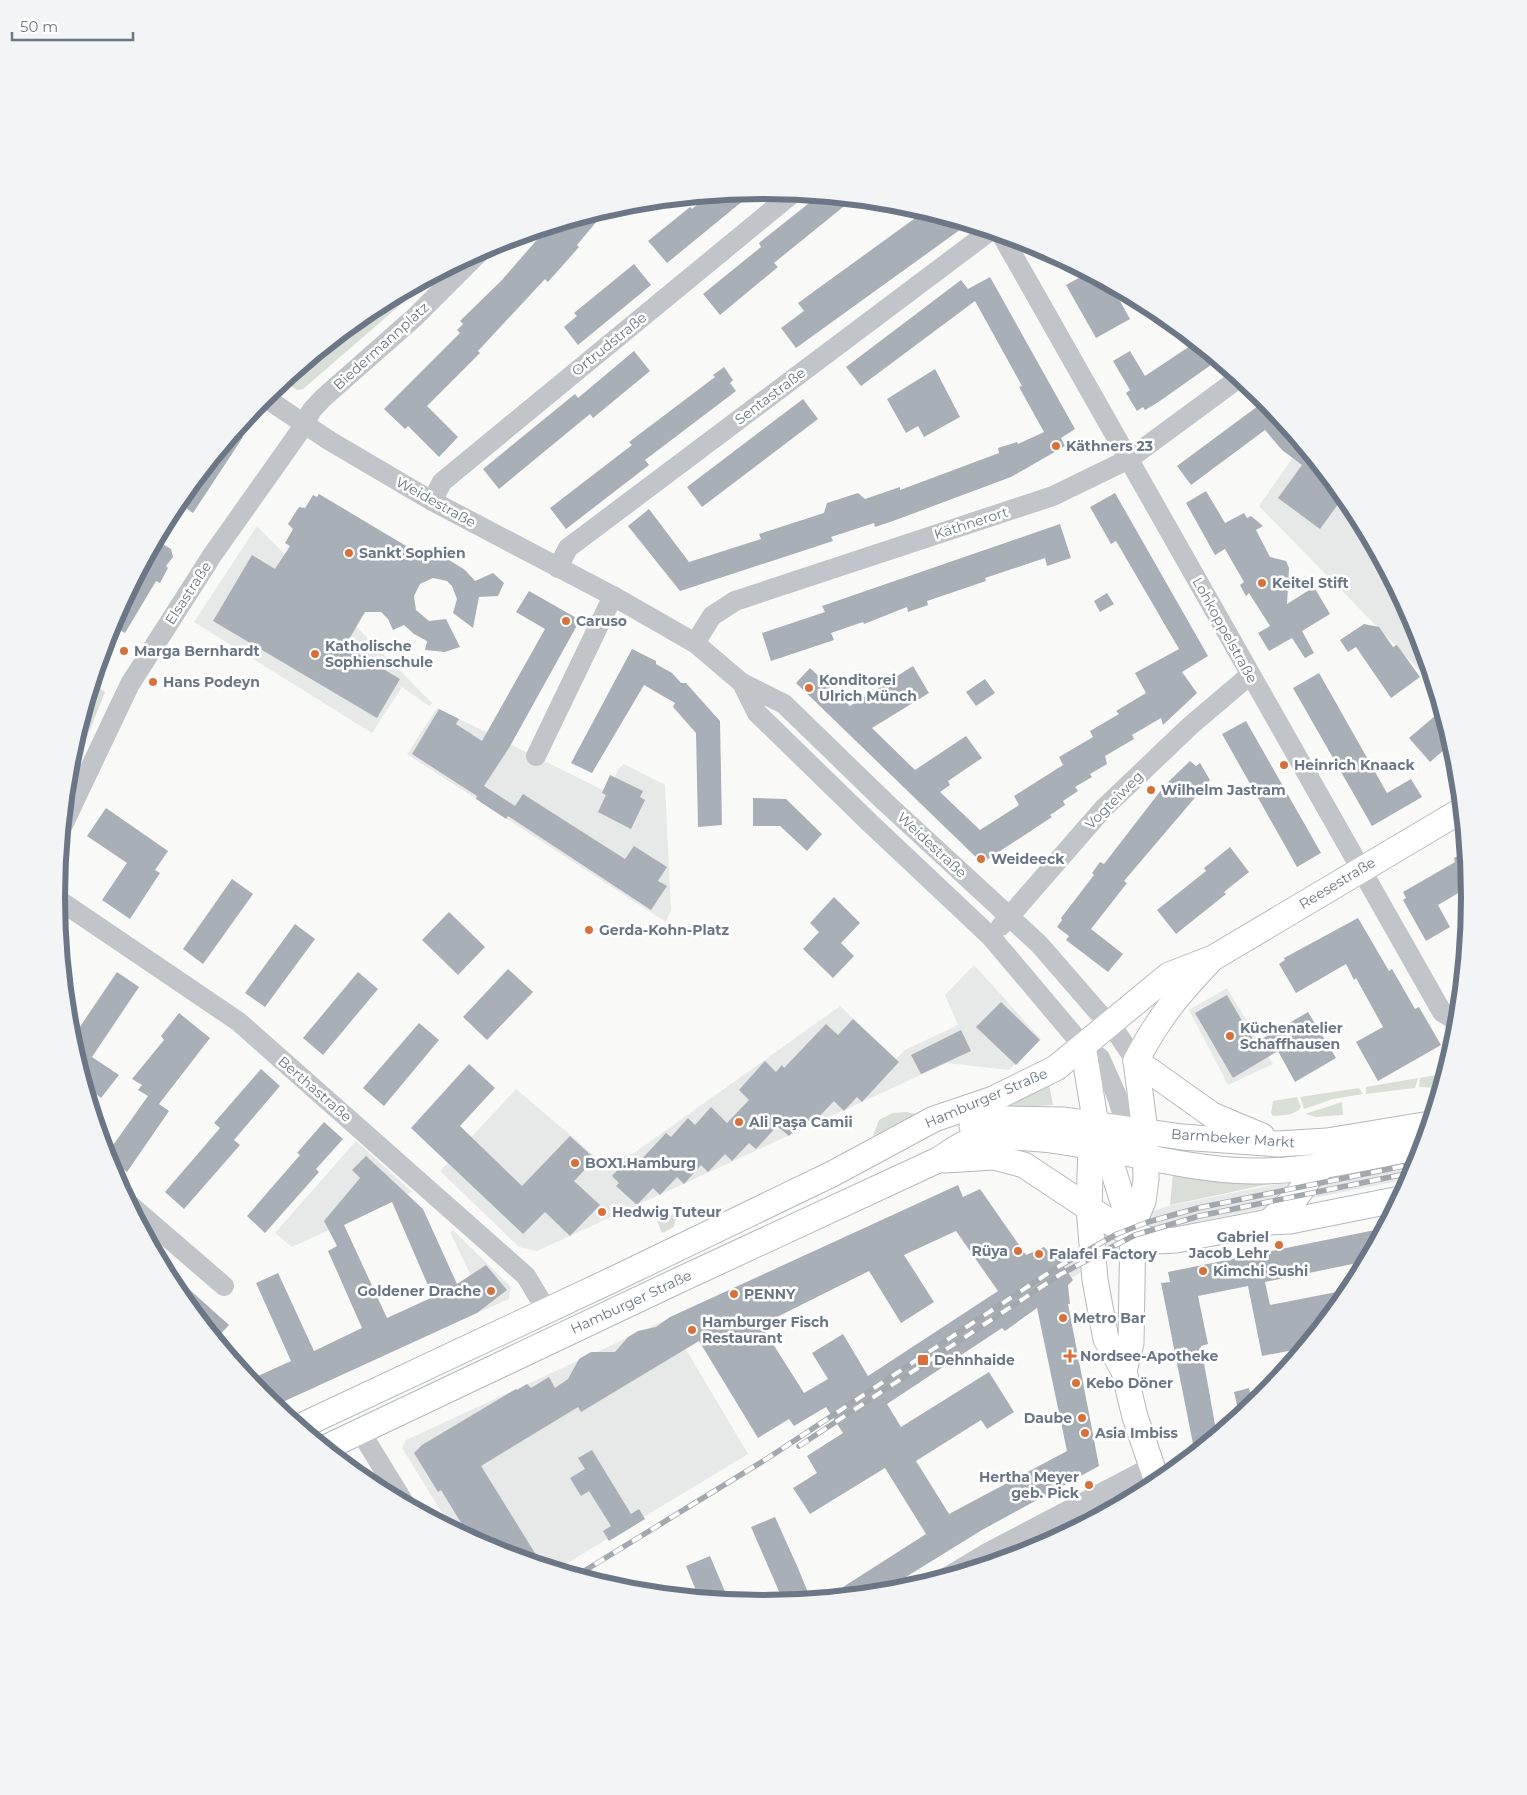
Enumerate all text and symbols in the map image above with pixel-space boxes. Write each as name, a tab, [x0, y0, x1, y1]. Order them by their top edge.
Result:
scale bar	[12, 10, 134, 42]
text: 50 m	[20, 17, 58, 36]
street label: Biedermannplatz	[329, 298, 433, 394]
street label: Ortrudstraße	[568, 308, 650, 380]
street label: Sentastraße	[731, 364, 809, 428]
place label: Käthners 23	[1066, 437, 1153, 455]
marker: Käthners 23	[1050, 440, 1062, 452]
street label: Weidestraße	[393, 473, 479, 531]
street label: Käthnerort	[932, 502, 1011, 543]
place label: Sankt Sophien	[359, 544, 466, 562]
marker: Sankt Sophien	[343, 547, 355, 559]
street label: Elsastraße	[161, 558, 215, 628]
street label: Lohkoppelstraße	[1189, 574, 1261, 686]
place label: Keitel Stift	[1272, 574, 1349, 592]
marker: Keitel Stift	[1256, 577, 1268, 589]
place label: Caruso	[576, 612, 627, 630]
marker: Caruso	[560, 615, 572, 627]
place label: Katholische Sophienschule	[325, 637, 433, 671]
place label: Marga Bernhardt	[134, 642, 260, 660]
marker: Marga Bernhardt	[118, 645, 130, 657]
marker: Katholische Sophienschule	[309, 648, 321, 660]
place label: Konditorei Ulrich Münch	[819, 671, 917, 705]
place label: Hans Podeyn	[163, 673, 260, 691]
marker: Hans Podeyn	[147, 676, 159, 688]
marker: Konditorei Ulrich Münch	[803, 682, 815, 694]
place label: Heinrich Knaack	[1294, 756, 1416, 774]
marker: Heinrich Knaack	[1278, 759, 1290, 771]
street label: Vogteiweg	[1081, 767, 1147, 833]
place label: Wilhelm Jastram	[1161, 781, 1286, 799]
marker: Wilhelm Jastram	[1145, 784, 1157, 796]
street label: Weidestraße	[893, 808, 971, 882]
place label: Weideeck	[991, 850, 1065, 868]
marker: Weideeck	[975, 853, 987, 865]
street label: Reesestraße	[1296, 853, 1378, 913]
place label: Gerda-Kohn-Platz	[599, 921, 729, 939]
marker: Gerda-Kohn-Platz	[583, 924, 595, 936]
place label: Küchenatelier Schaffhausen	[1240, 1019, 1343, 1053]
marker: Küchenatelier Schaffhausen	[1224, 1030, 1236, 1042]
street label: Berthastraße	[274, 1052, 356, 1126]
street label: Hamburger Straße	[922, 1064, 1050, 1132]
place label: Ali Paşa Camii	[748, 1113, 853, 1131]
marker: Ali Paşa Camii	[733, 1116, 745, 1128]
street label: Barmbeker Markt	[1170, 1125, 1296, 1151]
place label: BOX1.Hamburg	[585, 1154, 696, 1172]
marker: BOX1.Hamburg	[569, 1157, 581, 1169]
place label: Hedwig Tuteur	[612, 1203, 721, 1221]
marker: Hedwig Tuteur	[596, 1206, 608, 1218]
place label: Gabriel Jacob Lehr	[1188, 1228, 1269, 1262]
marker: Gabriel Jacob Lehr	[1273, 1239, 1285, 1251]
place label: Rüya	[971, 1242, 1008, 1260]
marker: Rüya	[1012, 1245, 1024, 1257]
place label: Falafel Factory	[1049, 1245, 1157, 1263]
marker: Falafel Factory	[1033, 1248, 1045, 1260]
place label: Kimchi Sushi	[1213, 1262, 1308, 1280]
marker: Kimchi Sushi	[1197, 1265, 1209, 1277]
street label: Hamburger Straße	[568, 1266, 694, 1338]
place label: Goldener Drache	[357, 1282, 481, 1300]
marker: Goldener Drache	[485, 1285, 497, 1297]
place label: PENNY	[744, 1285, 796, 1303]
marker: PENNY	[728, 1288, 740, 1300]
place label: Metro Bar	[1073, 1309, 1146, 1327]
marker: Metro Bar	[1057, 1312, 1069, 1324]
place label: Hamburger Fisch Restaurant	[702, 1313, 829, 1347]
marker: Hamburger Fisch Restaurant	[686, 1324, 698, 1336]
place label: Nordsee-Apotheke	[1080, 1347, 1218, 1365]
marker: Nordsee-Apotheke	[1064, 1350, 1076, 1362]
place label: Dehnhaide	[934, 1351, 1015, 1369]
marker: Dehnhaide	[916, 1353, 930, 1367]
place label: Kebo Döner	[1086, 1374, 1173, 1392]
marker: Kebo Döner	[1070, 1377, 1082, 1389]
place label: Daube	[1024, 1409, 1072, 1427]
marker: Daube	[1076, 1412, 1088, 1424]
place label: Asia Imbiss	[1094, 1424, 1178, 1442]
marker: Asia Imbiss	[1079, 1427, 1091, 1439]
place label: Hertha Meyer geb. Pick	[979, 1468, 1080, 1502]
marker: Hertha Meyer geb. Pick	[1083, 1479, 1095, 1491]

